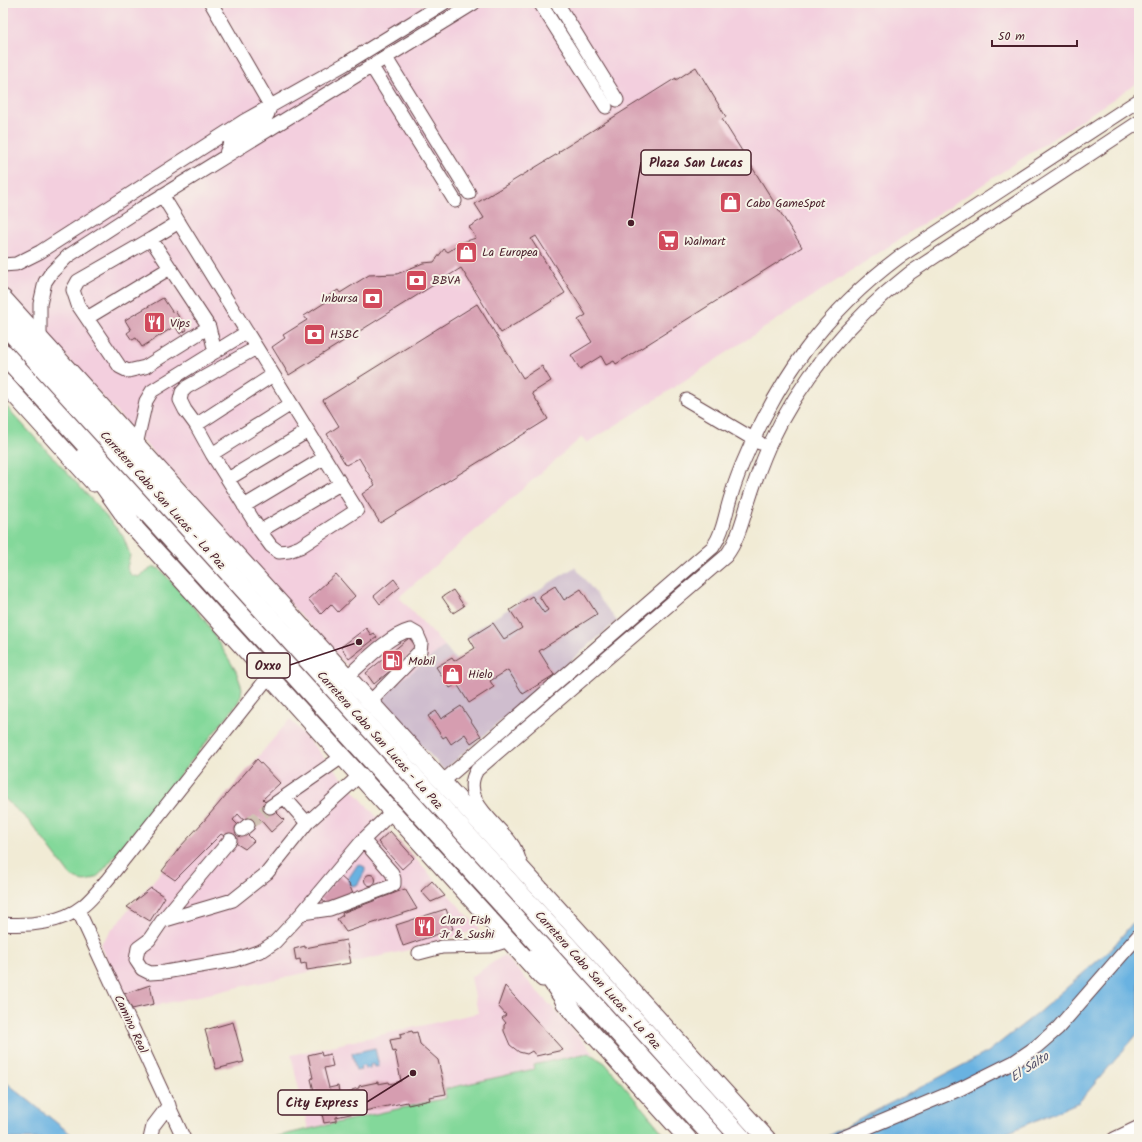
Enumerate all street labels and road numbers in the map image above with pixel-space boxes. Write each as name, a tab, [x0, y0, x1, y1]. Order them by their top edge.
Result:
street label: Carretera Cabo San Lucas - La Paz	[95, 427, 230, 574]
street label: Carretera Cabo San Lucas - La Paz	[312, 667, 447, 814]
street label: Carretera Cabo San Lucas - La Paz	[530, 907, 665, 1054]
street label: Camino Real	[109, 992, 152, 1057]

